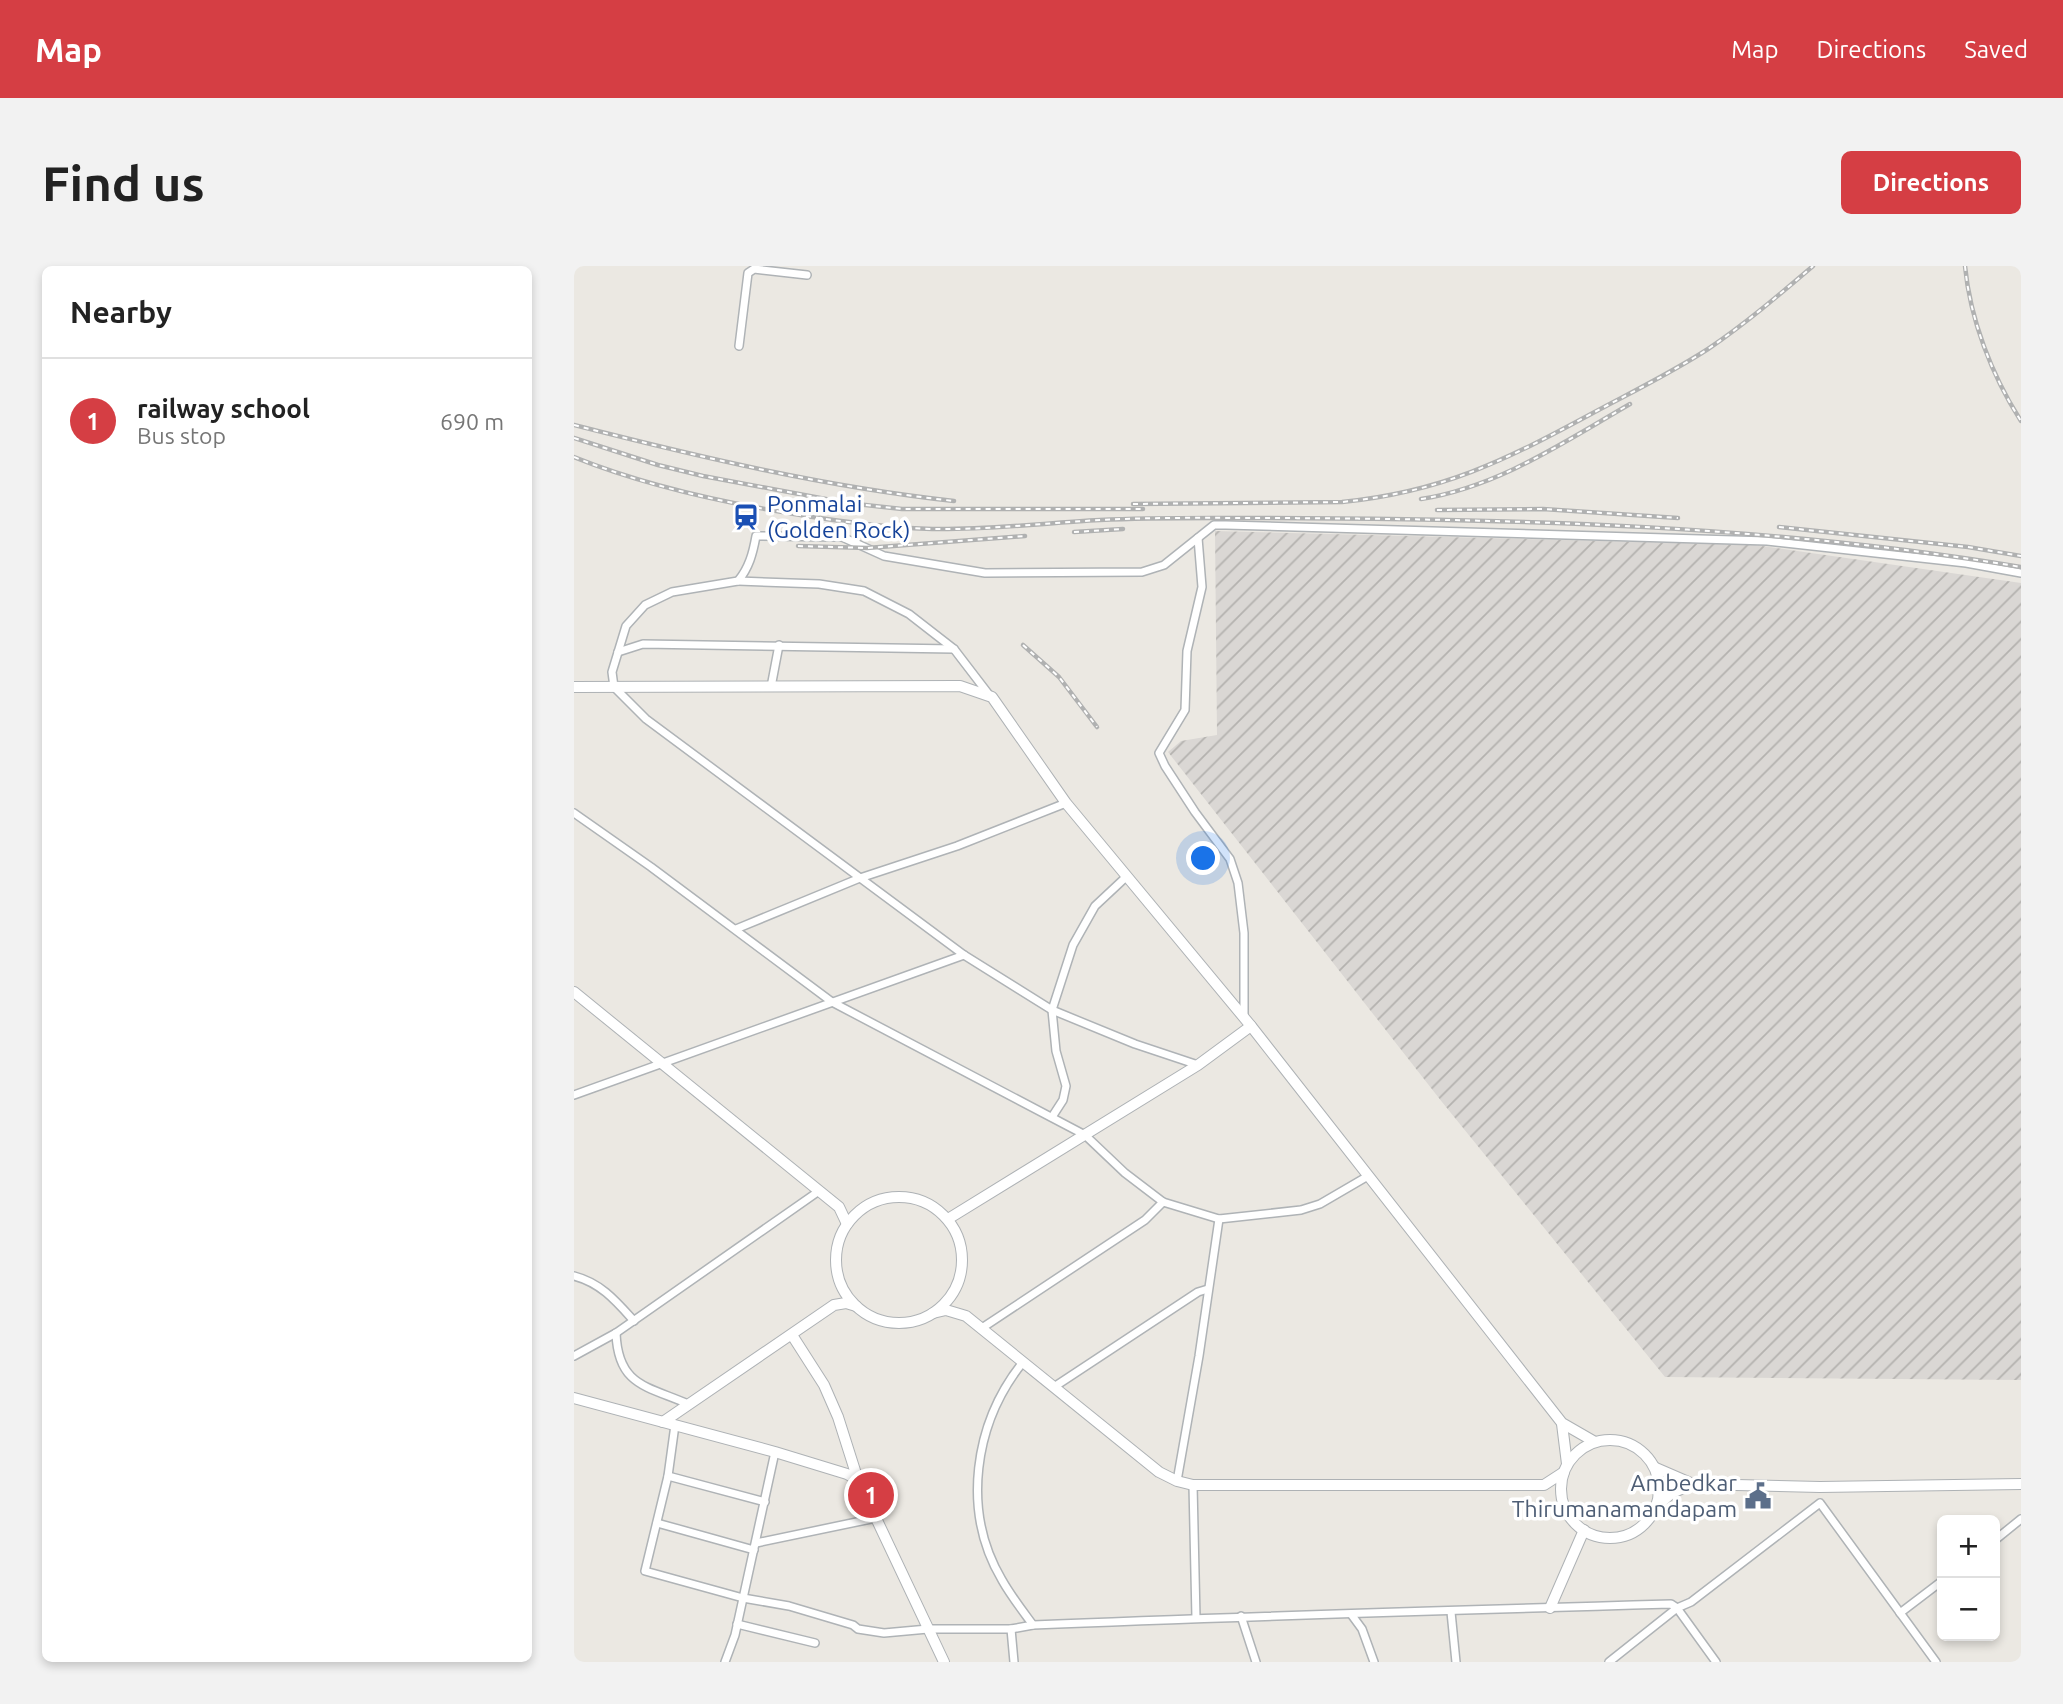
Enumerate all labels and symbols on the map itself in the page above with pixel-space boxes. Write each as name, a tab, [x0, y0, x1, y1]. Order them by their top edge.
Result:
place label: Ponmalai (Golden Rock)	[767, 491, 910, 543]
station icon: Ponmalai (Golden Rock)	[731, 502, 761, 532]
your location	[1186, 841, 1220, 875]
pin: 1	[848, 1469, 894, 1521]
place label: Ambedkar Thirumanamandapam	[1512, 1470, 1737, 1521]
public building icon: Ambedkar Thirumanamandapam	[1743, 1481, 1773, 1511]

